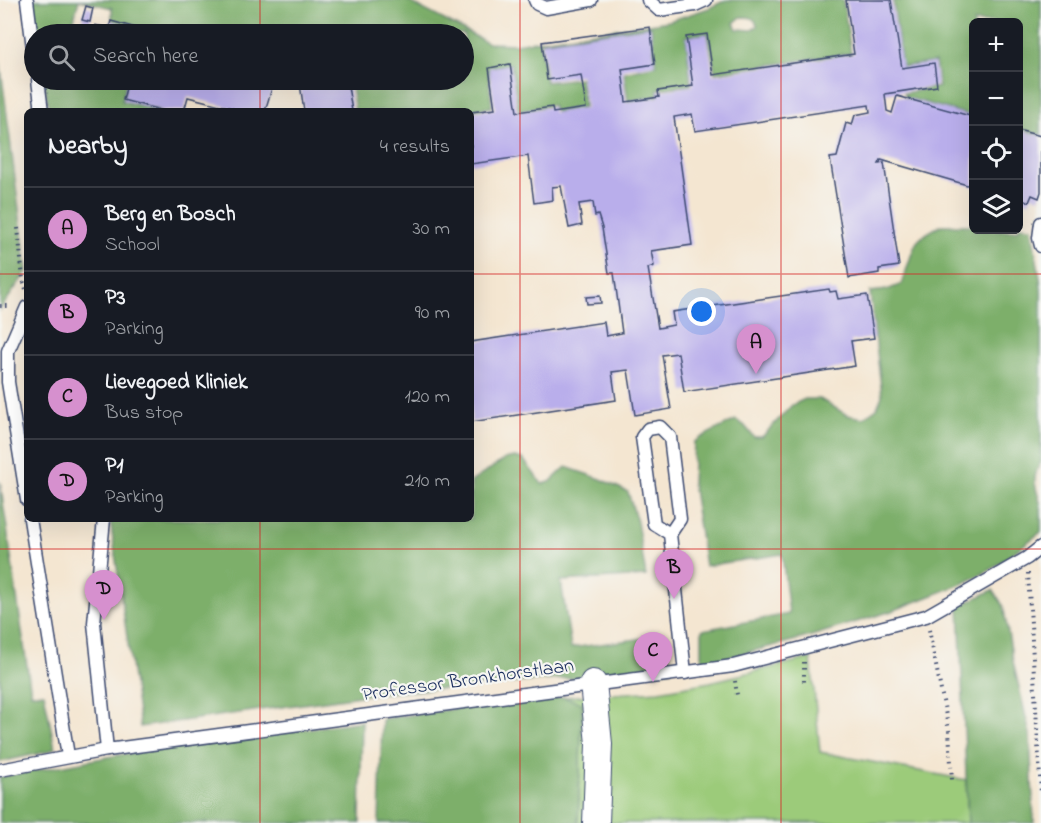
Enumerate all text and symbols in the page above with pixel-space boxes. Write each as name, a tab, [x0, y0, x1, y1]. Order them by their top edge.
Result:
map controls	[969, 18, 1023, 234]
button: +	[969, 18, 1023, 72]
search box	[24, 24, 474, 90]
icon: search	[45, 41, 78, 74]
text: Search here	[93, 41, 198, 73]
button: −	[969, 72, 1023, 126]
button: locate	[969, 126, 1023, 180]
text: Nearby	[48, 128, 127, 166]
text: 4 results	[380, 133, 450, 162]
button: layers	[969, 180, 1023, 234]
text: Berg en Bosch	[105, 199, 236, 231]
text: A	[61, 215, 74, 244]
text: 30 m	[413, 215, 450, 244]
text: School	[105, 231, 160, 260]
text: P3	[105, 283, 126, 315]
your location	[687, 297, 716, 326]
text: B	[61, 299, 74, 328]
text: 90 m	[415, 299, 450, 328]
text: Parking	[105, 315, 164, 344]
pin: A	[736, 324, 776, 374]
text: Lievegoed Kliniek	[105, 367, 248, 399]
text: C	[62, 383, 73, 412]
text: 120 m	[405, 383, 450, 412]
text: Bus stop	[105, 399, 183, 428]
text: P1	[105, 451, 123, 483]
text: D	[60, 467, 75, 496]
text: 210 m	[405, 467, 450, 496]
text: Parking	[105, 483, 164, 512]
pin: B	[654, 550, 694, 599]
pin: D	[84, 570, 124, 620]
pin: C	[634, 632, 672, 682]
street label: Professor Bronkhorstlaan	[360, 652, 576, 710]

